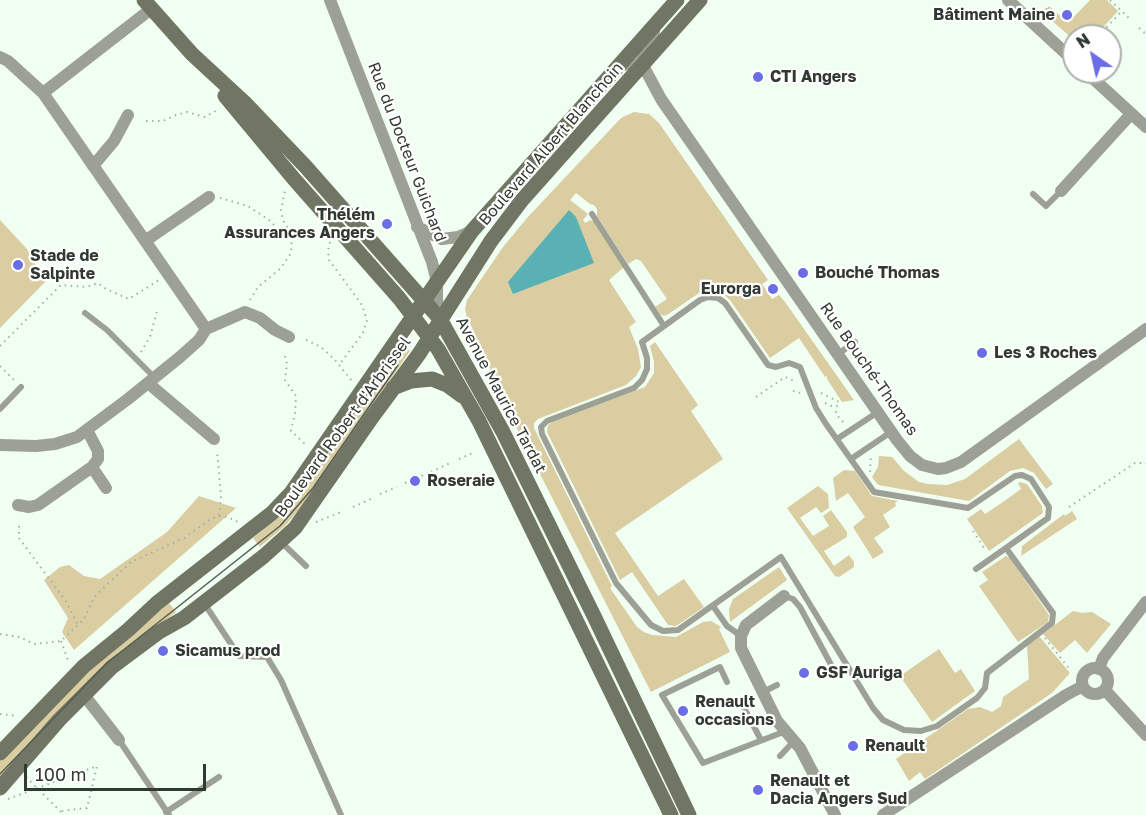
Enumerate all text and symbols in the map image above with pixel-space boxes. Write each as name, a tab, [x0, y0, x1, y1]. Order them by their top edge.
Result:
place label: Bâtiment Maine	[933, 5, 1055, 25]
marker: Bâtiment Maine	[1060, 8, 1074, 22]
north arrow	[1062, 24, 1122, 84]
text: N	[1072, 29, 1094, 52]
street label: Boulevard Albert Blanchoin	[475, 58, 627, 230]
street label: Rue du Docteur Guichard	[364, 59, 450, 245]
place label: CTI Angers	[770, 67, 856, 87]
marker: CTI Angers	[751, 70, 765, 84]
place label: Thélém Assurances Angers	[224, 205, 375, 243]
marker: Thélém Assurances Angers	[380, 217, 394, 231]
place label: Stade de Salpinte	[30, 246, 99, 284]
marker: Stade de Salpinte	[11, 258, 25, 272]
place label: Bouché Thomas	[815, 263, 940, 283]
marker: Bouché Thomas	[796, 266, 810, 280]
place label: Eurorga	[701, 279, 761, 299]
marker: Eurorga	[766, 282, 780, 296]
street label: Rue Bouché-Thomas	[816, 299, 922, 439]
street label: Avenue Maurice Tardat	[452, 314, 550, 476]
street label: Boulevard Robert d'Arbrissel	[271, 333, 415, 521]
place label: Les 3 Roches	[994, 343, 1097, 363]
marker: Les 3 Roches	[975, 346, 989, 360]
place label: Roseraie	[427, 471, 495, 491]
marker: Roseraie	[408, 474, 422, 488]
place label: Sicamus prod	[175, 641, 280, 661]
marker: Sicamus prod	[156, 644, 170, 658]
place label: GSF Auriga	[816, 663, 902, 683]
marker: GSF Auriga	[797, 666, 811, 680]
place label: Renault occasions	[695, 692, 774, 730]
marker: Renault occasions	[676, 704, 690, 718]
place label: Renault	[865, 736, 925, 756]
marker: Renault	[846, 739, 860, 753]
scale bar	[27, 752, 208, 790]
text: 100 m	[35, 763, 86, 785]
place label: Renault et Dacia Angers Sud	[770, 771, 907, 809]
marker: Renault et Dacia Angers Sud	[751, 783, 765, 797]

